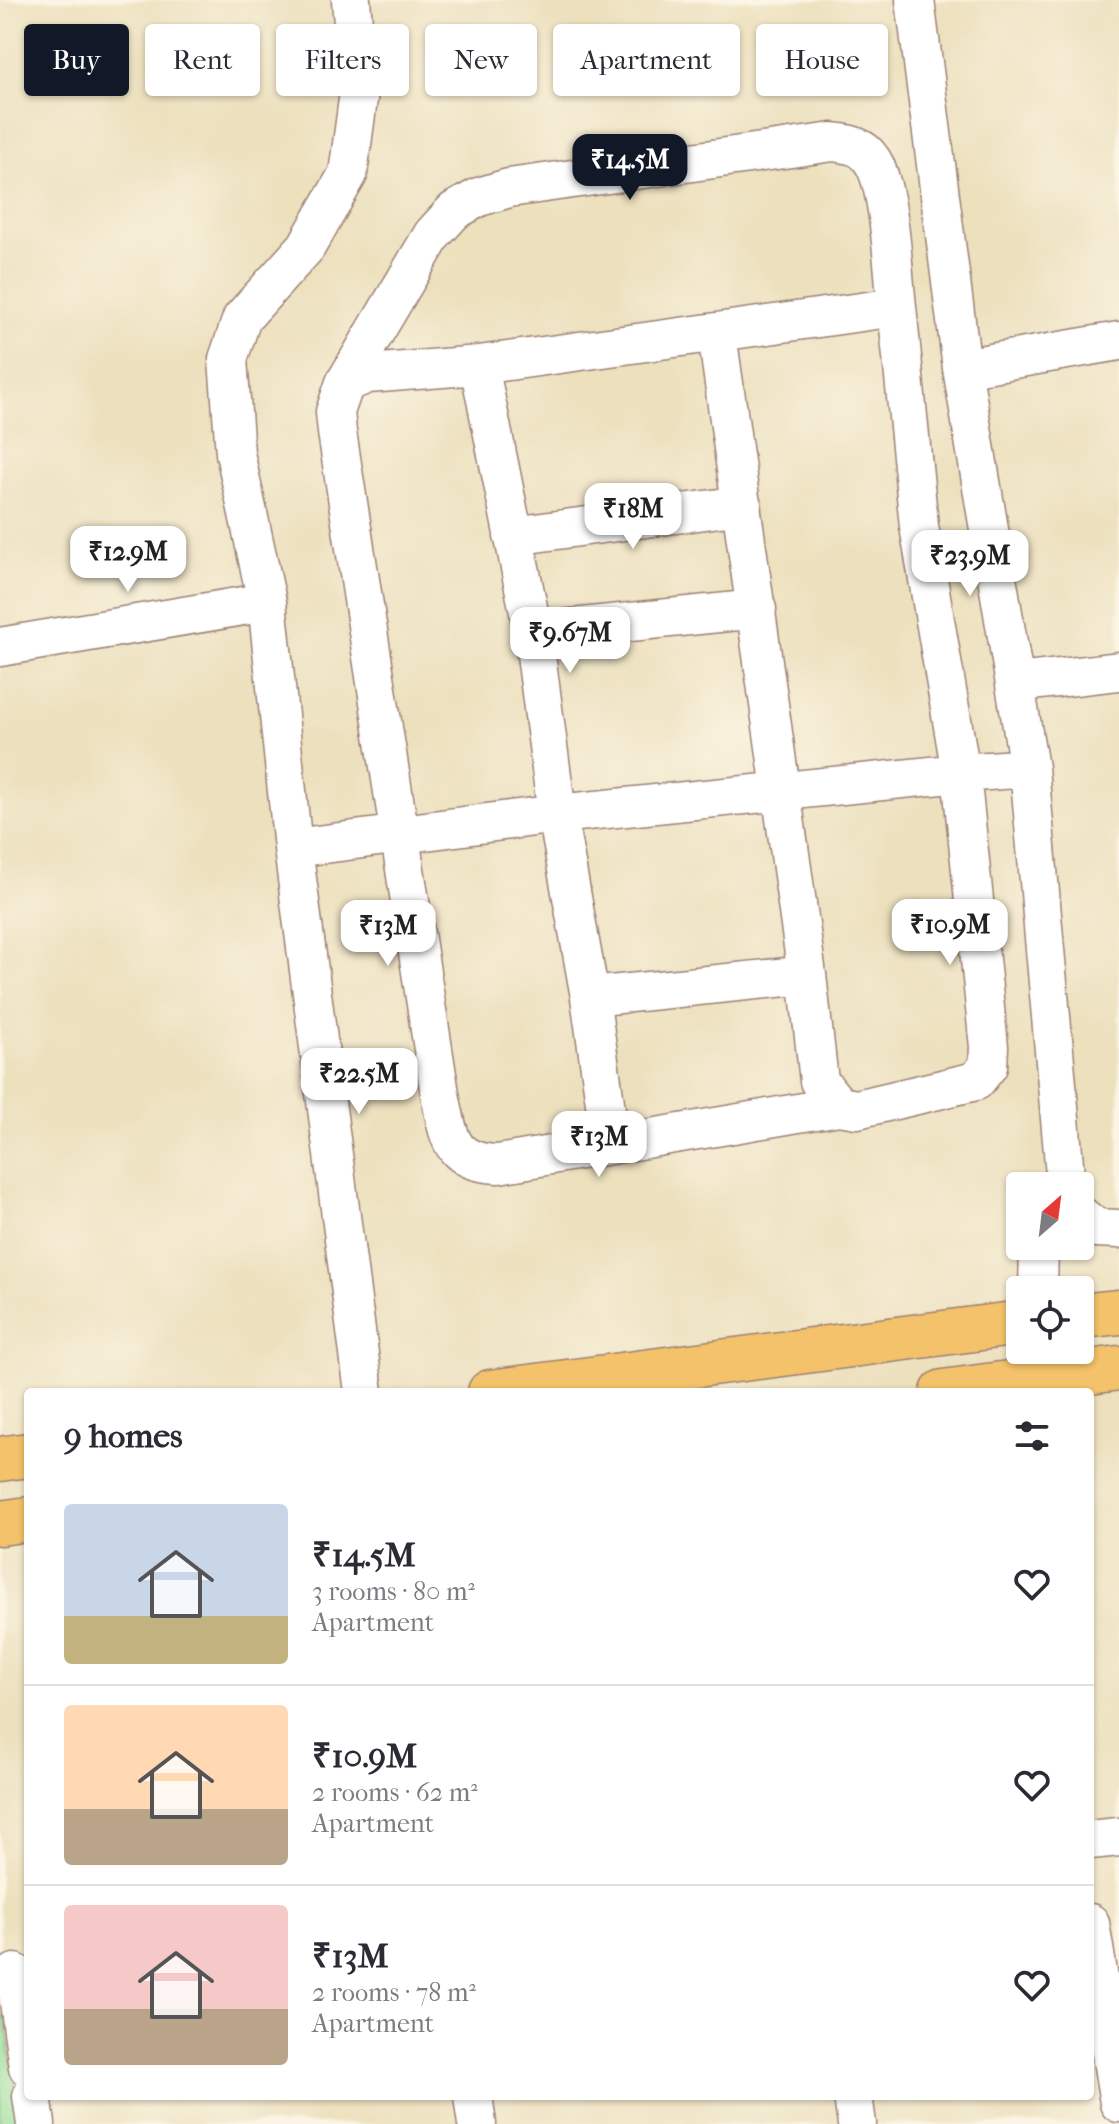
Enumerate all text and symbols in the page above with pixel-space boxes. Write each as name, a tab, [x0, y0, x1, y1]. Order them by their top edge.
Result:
chip: Buy	[24, 24, 129, 96]
chip: Rent	[145, 24, 260, 96]
chip: Filters	[276, 24, 409, 96]
chip: New	[425, 24, 537, 96]
chip: Apartment	[553, 24, 740, 96]
chip: House	[756, 24, 888, 96]
pin: ₹14.5M	[565, 134, 695, 202]
text: ₹14.5M	[590, 144, 670, 175]
pin: ₹18M	[586, 483, 680, 551]
text: ₹18M	[602, 493, 664, 524]
pin: ₹12.9M	[63, 526, 193, 594]
pin: ₹23.9M	[905, 530, 1035, 598]
text: ₹12.9M	[88, 536, 168, 567]
text: ₹23.9M	[930, 540, 1010, 571]
pin: ₹9.67M	[505, 607, 635, 675]
text: ₹9.67M	[528, 617, 612, 648]
pin: ₹10.9M	[885, 899, 1015, 967]
pin: ₹13M	[341, 900, 435, 968]
text: ₹10.9M	[910, 909, 990, 940]
text: ₹13M	[359, 910, 417, 941]
pin: ₹22.5M	[294, 1048, 424, 1116]
text: ₹22.5M	[319, 1058, 399, 1089]
pin: ₹13M	[552, 1111, 646, 1179]
text: ₹13M	[570, 1121, 628, 1152]
north arrow	[1006, 1172, 1094, 1260]
map controls	[1006, 1172, 1094, 1364]
button: locate	[1006, 1276, 1094, 1364]
icon: filters	[1010, 1414, 1054, 1458]
text: 9 homes	[64, 1416, 183, 1456]
text: ₹14.5M	[312, 1535, 416, 1575]
icon: home	[128, 1536, 224, 1632]
icon: heart	[1010, 1562, 1054, 1606]
text: 3 rooms · 80 m²	[312, 1576, 475, 1607]
text: Apartment	[312, 1607, 434, 1638]
text: ₹10.9M	[312, 1736, 417, 1776]
icon: home	[128, 1737, 224, 1833]
icon: heart	[1010, 1763, 1054, 1807]
text: 2 rooms · 62 m²	[312, 1777, 478, 1808]
text: Apartment	[312, 1808, 434, 1839]
text: ₹13M	[312, 1936, 389, 1976]
icon: home	[128, 1937, 224, 2033]
icon: heart	[1010, 1963, 1054, 2007]
text: 2 rooms · 78 m²	[312, 1977, 476, 2008]
text: Apartment	[312, 2008, 434, 2039]

